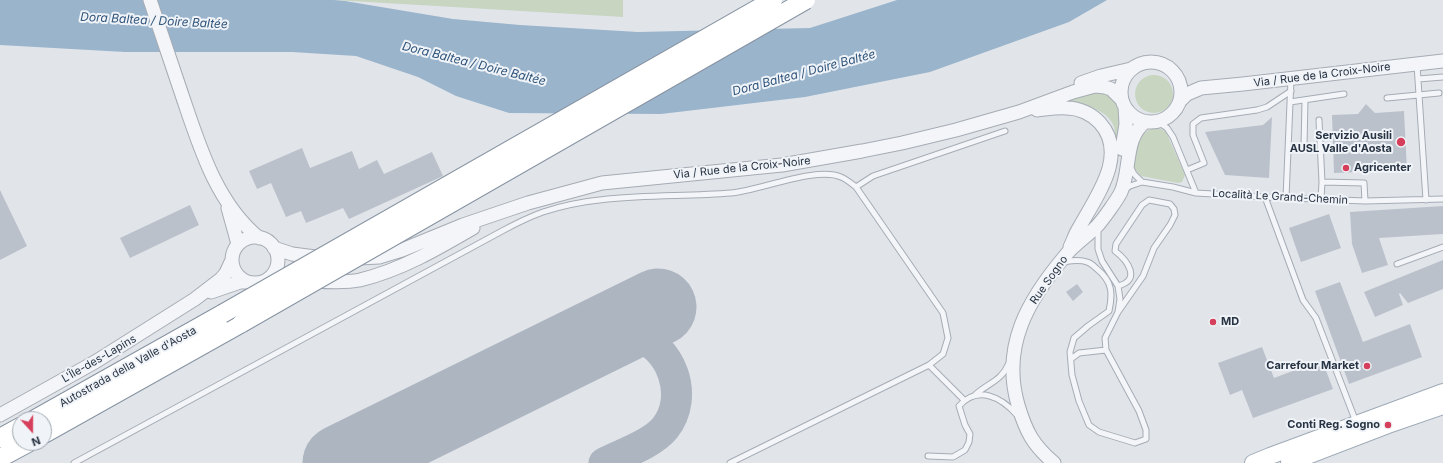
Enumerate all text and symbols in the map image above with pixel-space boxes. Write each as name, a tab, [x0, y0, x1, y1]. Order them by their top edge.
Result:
water label: Dora Baltea / Doire Baltée	[80, 10, 228, 32]
water label: Dora Baltea / Doire Baltée	[401, 39, 547, 89]
water label: Dora Baltea / Doire Baltée	[731, 47, 877, 99]
street label: Via / Rue de la Croix-Noire	[1253, 60, 1391, 90]
place label: Servizio Ausili AUSL Valle d'Aosta	[1290, 129, 1392, 155]
marker: Servizio Ausili AUSL Valle d'Aosta	[1395, 136, 1407, 148]
street label: Via / Rue de la Croix-Noire	[673, 154, 811, 182]
place label: Agricenter	[1354, 161, 1411, 175]
marker: Agricenter	[1341, 163, 1351, 173]
street label: Località Le Grand-Chemin	[1212, 187, 1348, 207]
street label: Rue Sogno	[1027, 253, 1071, 307]
place label: MD	[1221, 315, 1239, 329]
marker: MD	[1208, 317, 1218, 327]
street label: Autostrada della Valle d'Aosta	[57, 324, 199, 410]
street label: L'Île-des-Lapins	[59, 332, 139, 386]
place label: Carrefour Market	[1266, 359, 1359, 373]
marker: Carrefour Market	[1362, 361, 1372, 371]
north arrow	[12, 411, 52, 451]
place label: Conti Reg. Sogno	[1287, 418, 1380, 432]
marker: Conti Reg. Sogno	[1383, 420, 1393, 430]
text: N	[30, 433, 42, 449]

